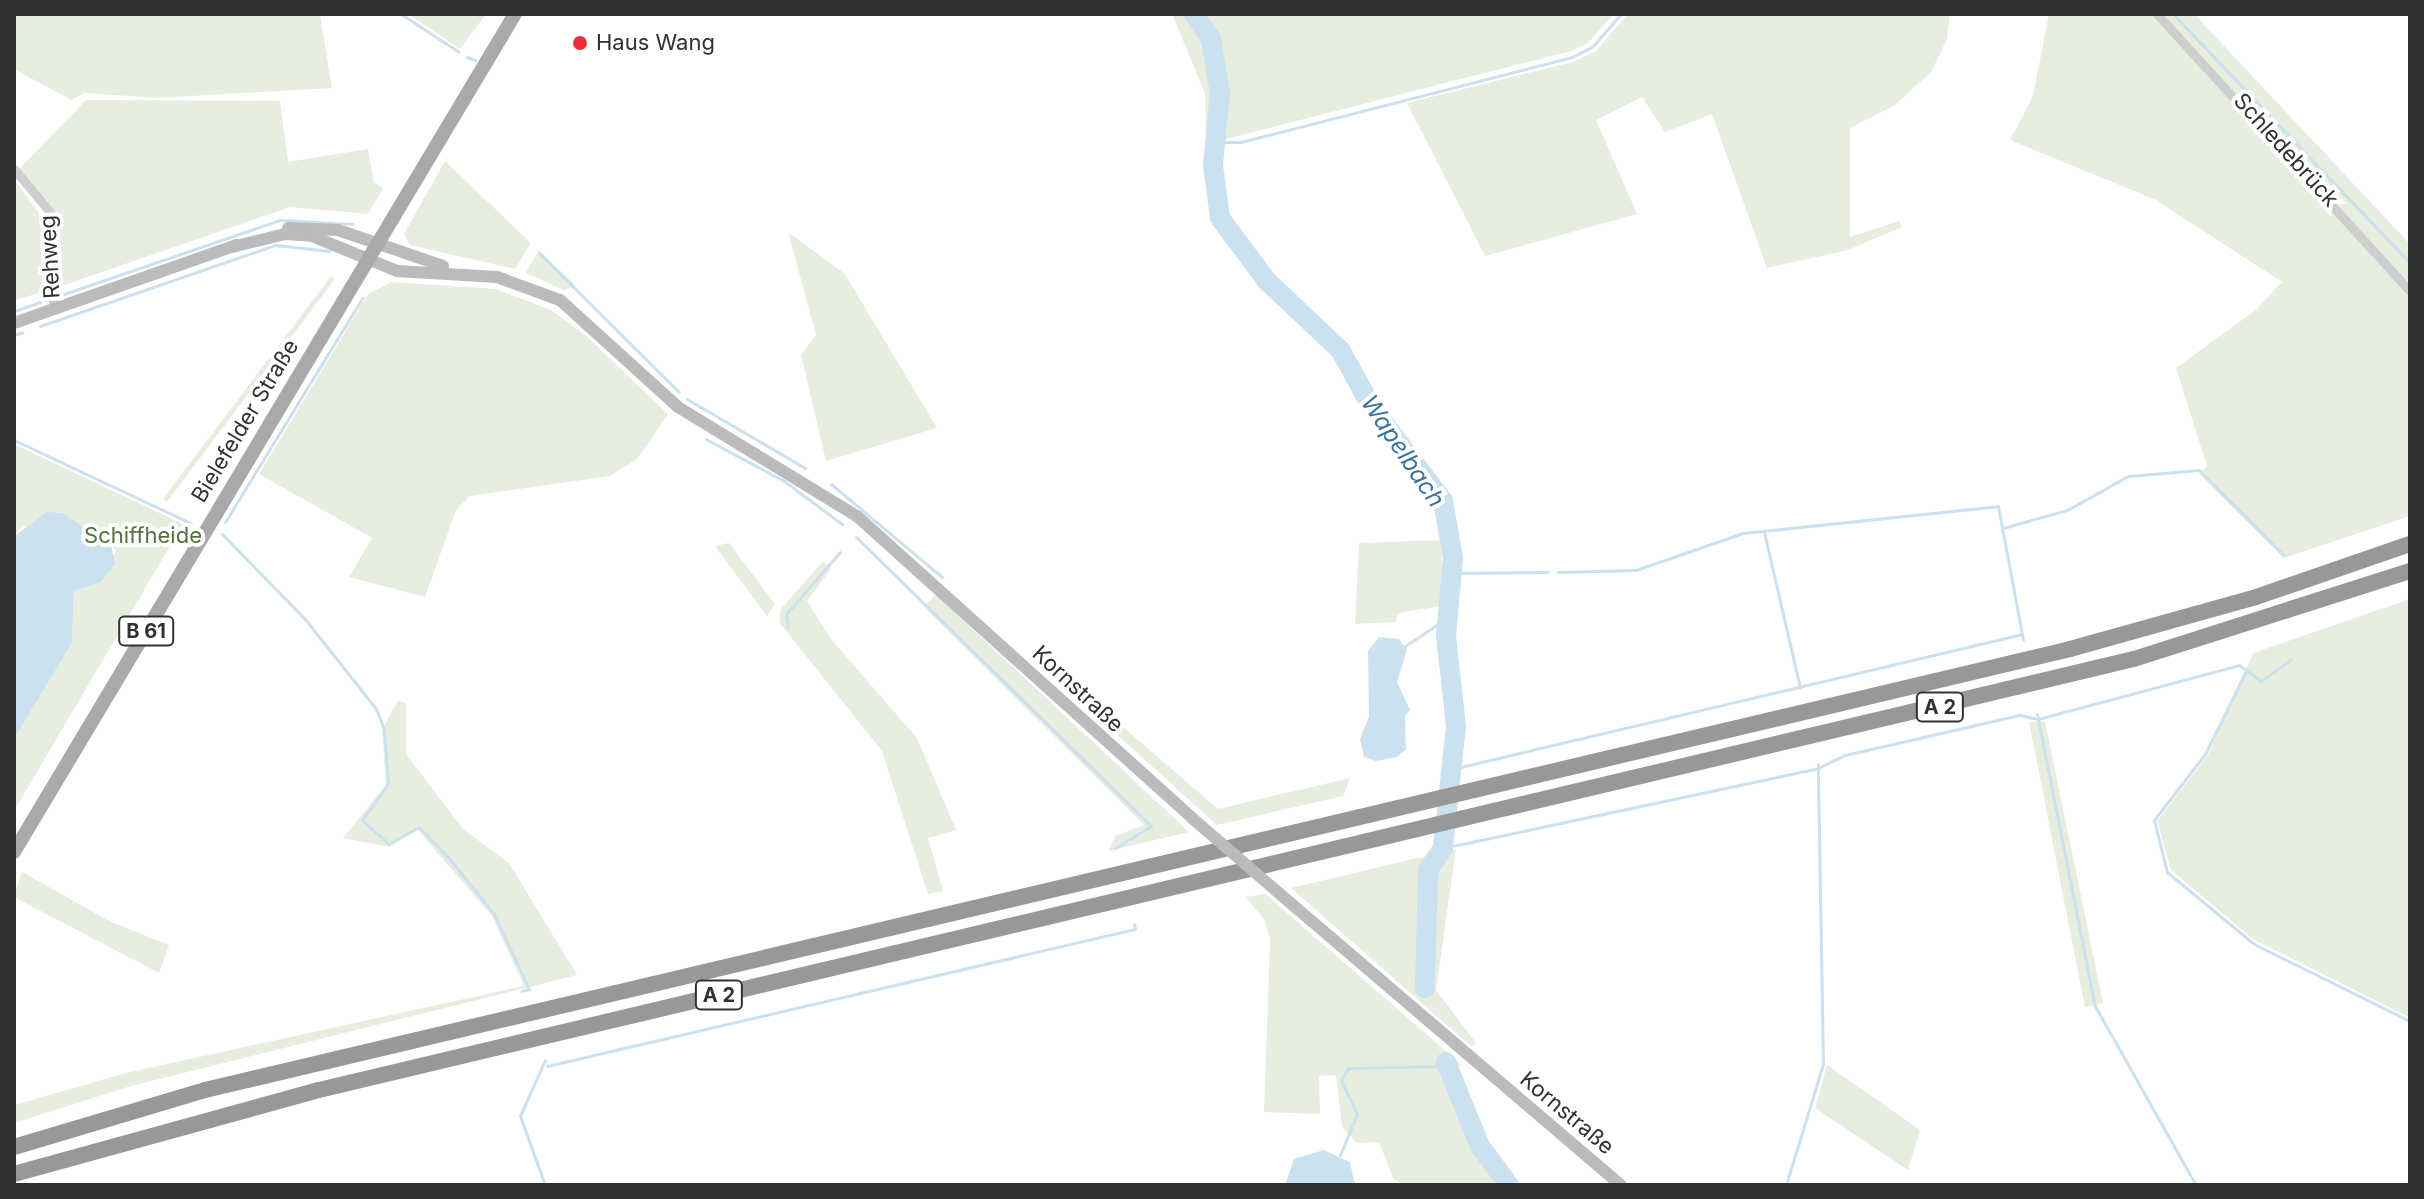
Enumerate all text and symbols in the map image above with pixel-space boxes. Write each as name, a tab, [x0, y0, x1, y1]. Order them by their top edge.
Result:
place label: Haus Wang	[596, 30, 715, 56]
marker: Haus Wang	[571, 34, 589, 52]
street label: Schledebrück	[2228, 88, 2344, 212]
street label: Rehweg	[35, 215, 65, 299]
street label: Bielefelder Straße	[186, 335, 304, 507]
water label: Wapelbach	[1355, 390, 1451, 512]
park label: Schiffheide	[84, 523, 202, 549]
road number: B 61	[118, 615, 174, 647]
street label: Kornstraße	[1027, 640, 1129, 738]
road number: A 2	[1914, 691, 1966, 723]
road number: A 2	[693, 979, 745, 1011]
street label: Kornstraße	[1515, 1066, 1619, 1160]

